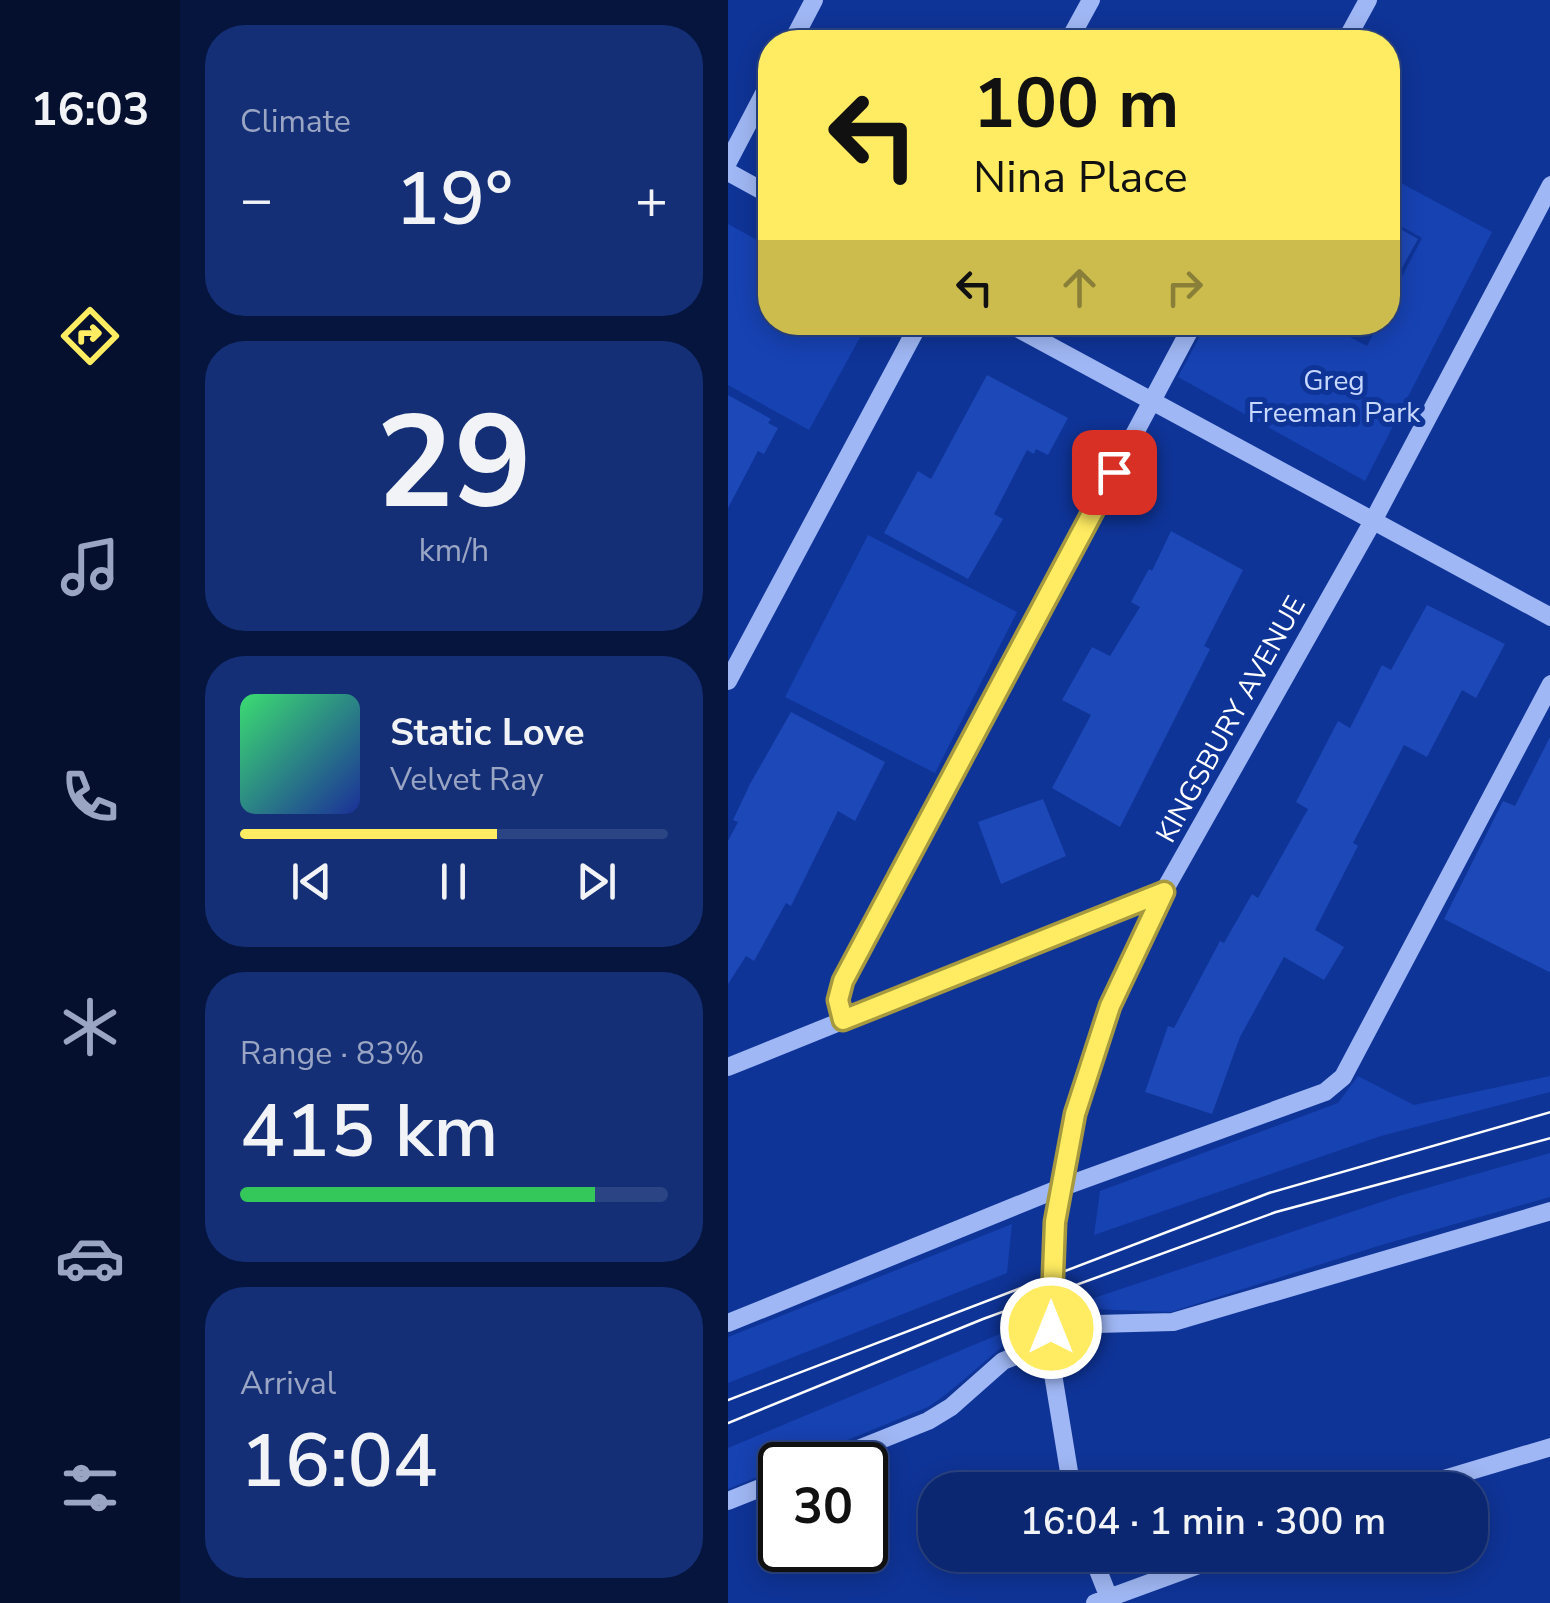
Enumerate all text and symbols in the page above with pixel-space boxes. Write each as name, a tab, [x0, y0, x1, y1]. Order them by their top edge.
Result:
text: 100 m	[973, 56, 1179, 152]
icon: left	[808, 70, 938, 200]
text: 16:03	[30, 80, 150, 141]
text: Climate	[240, 100, 351, 143]
text: Nina Place	[973, 147, 1188, 208]
text: 19°	[395, 148, 513, 250]
text: −	[240, 162, 273, 237]
text: +	[635, 162, 668, 237]
icon: left	[947, 260, 1002, 315]
icon: ahead	[1052, 260, 1107, 315]
icon: right	[1157, 260, 1212, 315]
icon: directions	[55, 301, 125, 371]
park label: Greg Freeman Park	[1248, 362, 1421, 432]
text: 29	[376, 375, 532, 552]
pin	[1072, 430, 1157, 515]
icon: arrive	[1087, 445, 1142, 500]
text: km/h	[419, 529, 489, 572]
icon: music	[55, 532, 125, 602]
street label: KINGSBURY AVENUE	[1147, 589, 1315, 850]
text: Static Love	[390, 707, 585, 758]
text: Velvet Ray	[390, 758, 544, 801]
icon: phone	[55, 762, 125, 832]
icon: previous	[284, 854, 339, 909]
icon: pause	[426, 854, 481, 909]
icon: next	[569, 854, 624, 909]
icon: climate	[55, 992, 125, 1062]
text: Range · 83%	[240, 1032, 424, 1075]
text: 415 km	[240, 1080, 498, 1182]
icon: car	[55, 1223, 125, 1293]
position arrow	[999, 1276, 1103, 1380]
text: Arrival	[240, 1362, 336, 1405]
text: 16:04	[240, 1410, 438, 1512]
speed limit sign: 30	[758, 1442, 888, 1572]
icon: filters	[55, 1453, 125, 1523]
text: 16:04 · 1 min · 300 m	[1020, 1496, 1386, 1547]

